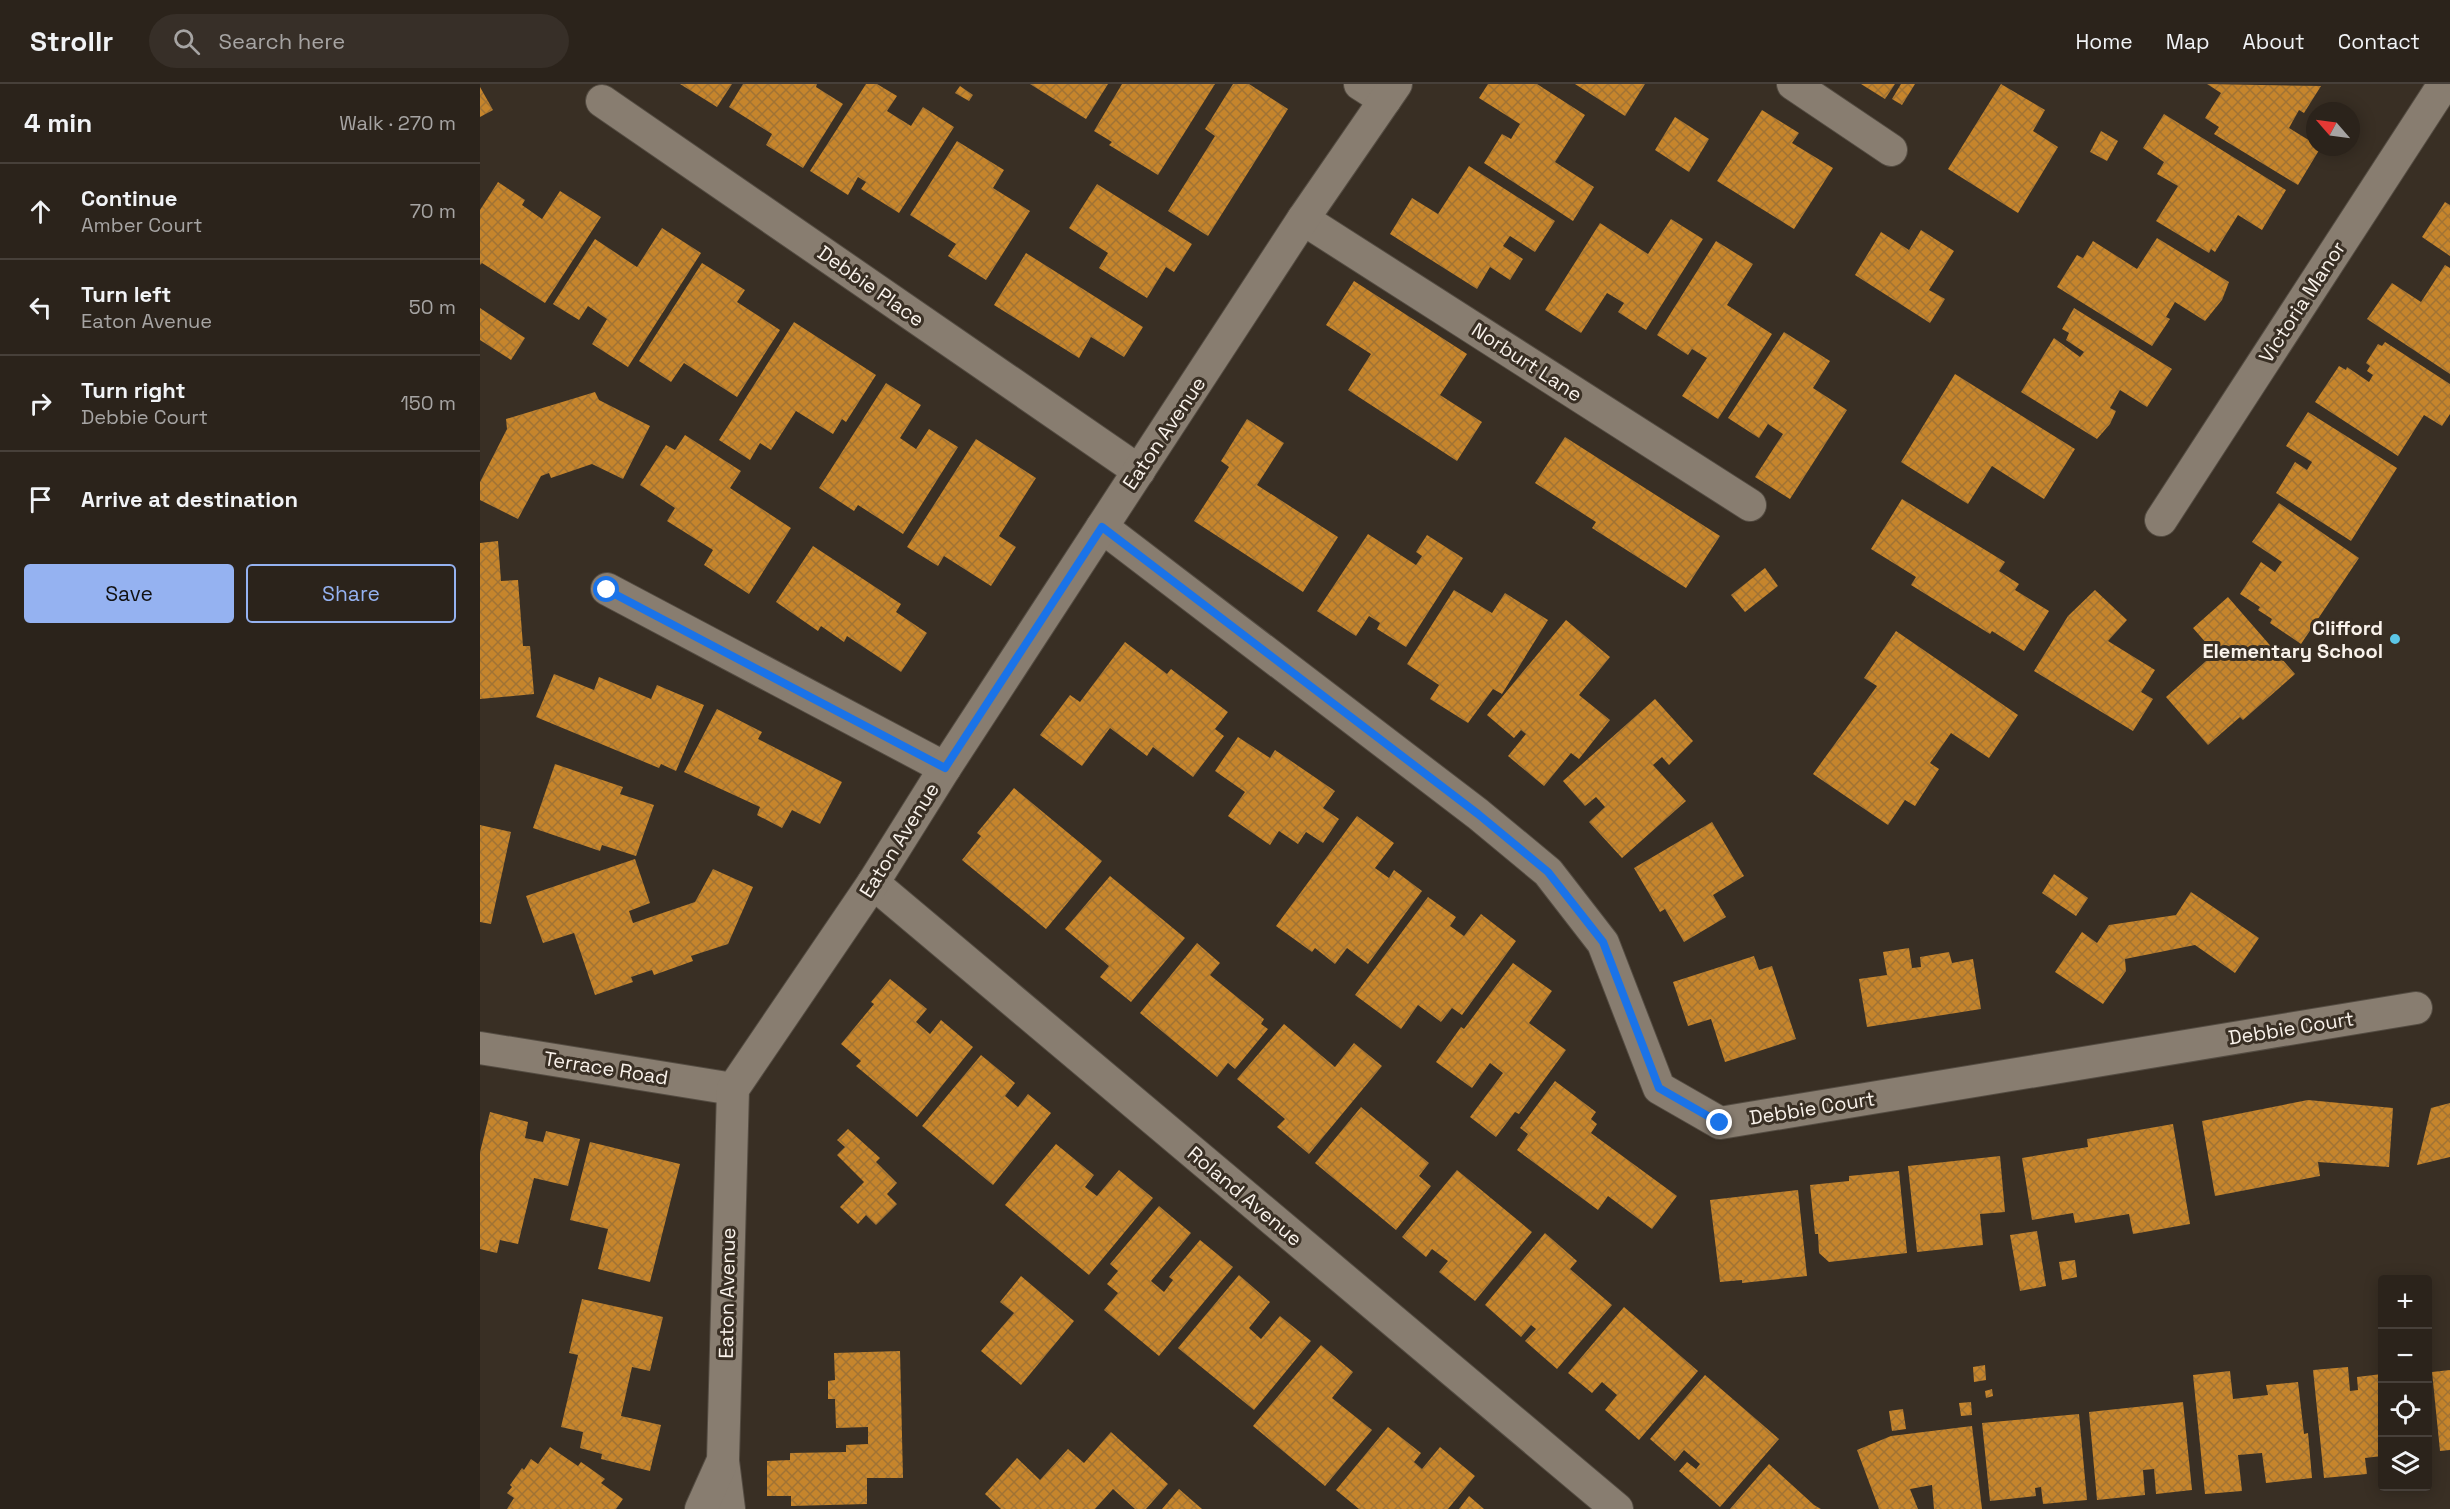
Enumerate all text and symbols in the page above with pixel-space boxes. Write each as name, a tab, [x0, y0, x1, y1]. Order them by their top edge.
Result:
search box	[149, 14, 569, 68]
text: Strollr	[30, 23, 113, 59]
icon: search	[170, 25, 203, 58]
text: Search here	[218, 27, 345, 55]
text: Home	[2075, 28, 2133, 55]
text: Map	[2166, 28, 2210, 55]
text: About	[2243, 28, 2305, 55]
text: Contact	[2338, 28, 2420, 55]
north arrow	[2306, 102, 2360, 156]
text: 4 min	[24, 106, 92, 140]
text: Walk · 270 m	[339, 110, 456, 136]
text: Continue	[81, 184, 177, 212]
icon: ahead	[24, 195, 57, 228]
text: 70 m	[410, 198, 456, 224]
text: Amber Court	[81, 212, 202, 238]
street label: Victoria Manor	[2253, 236, 2351, 368]
street label: Debbie Place	[812, 240, 930, 332]
text: Turn left	[81, 280, 171, 308]
icon: left	[24, 291, 57, 324]
text: 50 m	[409, 294, 456, 320]
text: Eaton Avenue	[81, 308, 212, 334]
street label: Norburt Lane	[1467, 317, 1587, 407]
street label: Eaton Avenue	[1117, 371, 1211, 495]
text: Turn right	[81, 376, 186, 404]
icon: right	[24, 387, 57, 420]
text: 150 m	[401, 390, 456, 416]
text: Debbie Court	[81, 404, 208, 430]
icon: arrive	[24, 483, 57, 516]
text: Arrive at destination	[81, 485, 298, 513]
button: Save	[24, 564, 234, 623]
button: Share	[246, 564, 456, 623]
route start	[593, 576, 619, 602]
place label: Clifford Elementary School	[2202, 615, 2383, 664]
marker: Clifford Elementary School	[2388, 632, 2402, 646]
street label: Eaton Avenue	[853, 778, 945, 902]
street label: Debbie Court	[2226, 1005, 2356, 1051]
street label: Terrace Road	[542, 1045, 670, 1091]
street label: Debbie Court	[1747, 1085, 1877, 1131]
route end	[1706, 1109, 1732, 1135]
street label: Roland Avenue	[1182, 1140, 1308, 1252]
street label: Eaton Avenue	[713, 1227, 741, 1359]
map controls	[2378, 1275, 2432, 1491]
button: +	[2378, 1275, 2432, 1329]
button: −	[2378, 1329, 2432, 1383]
button: locate	[2378, 1383, 2432, 1437]
button: layers	[2378, 1437, 2432, 1491]

